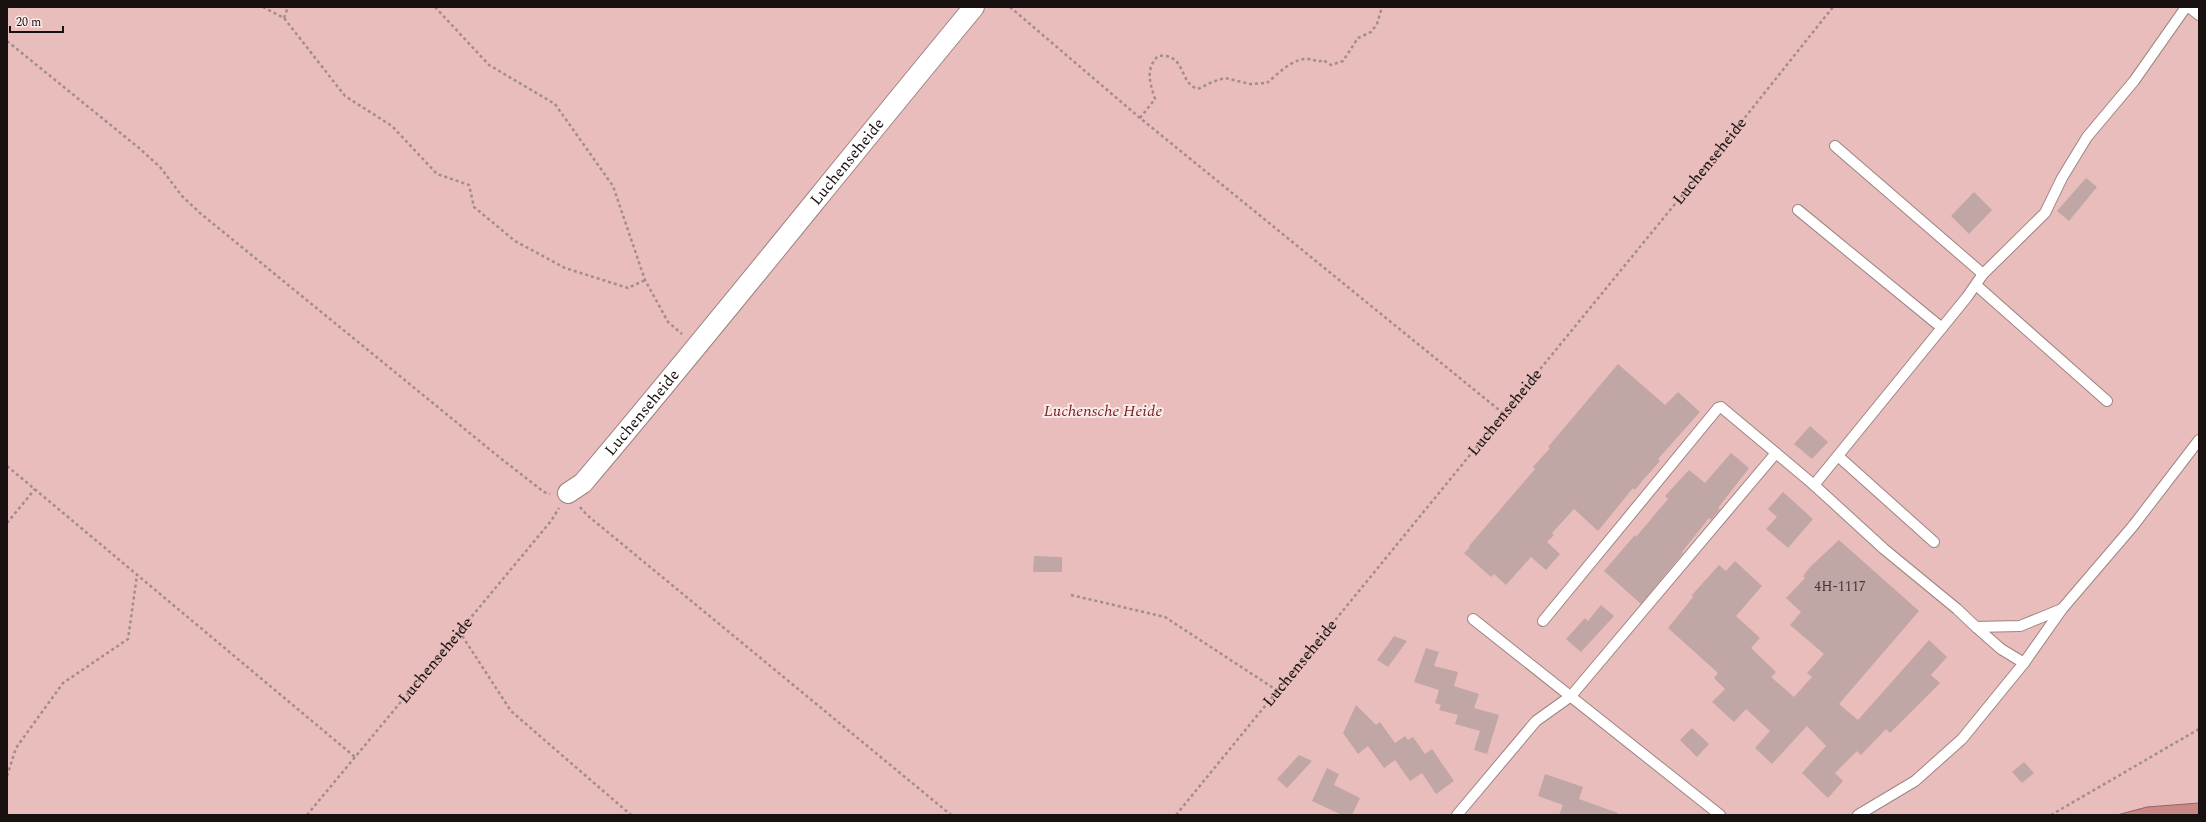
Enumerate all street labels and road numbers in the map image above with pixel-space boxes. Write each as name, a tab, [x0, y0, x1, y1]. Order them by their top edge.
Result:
street label: Luchenseheide	[1667, 112, 1753, 210]
street label: Luchenseheide	[804, 113, 890, 211]
street label: Luchenseheide	[1462, 363, 1548, 461]
street label: Luchenseheide	[599, 364, 685, 461]
street label: Luchenseheide	[392, 612, 479, 709]
street label: Luchenseheide	[1257, 614, 1343, 712]

